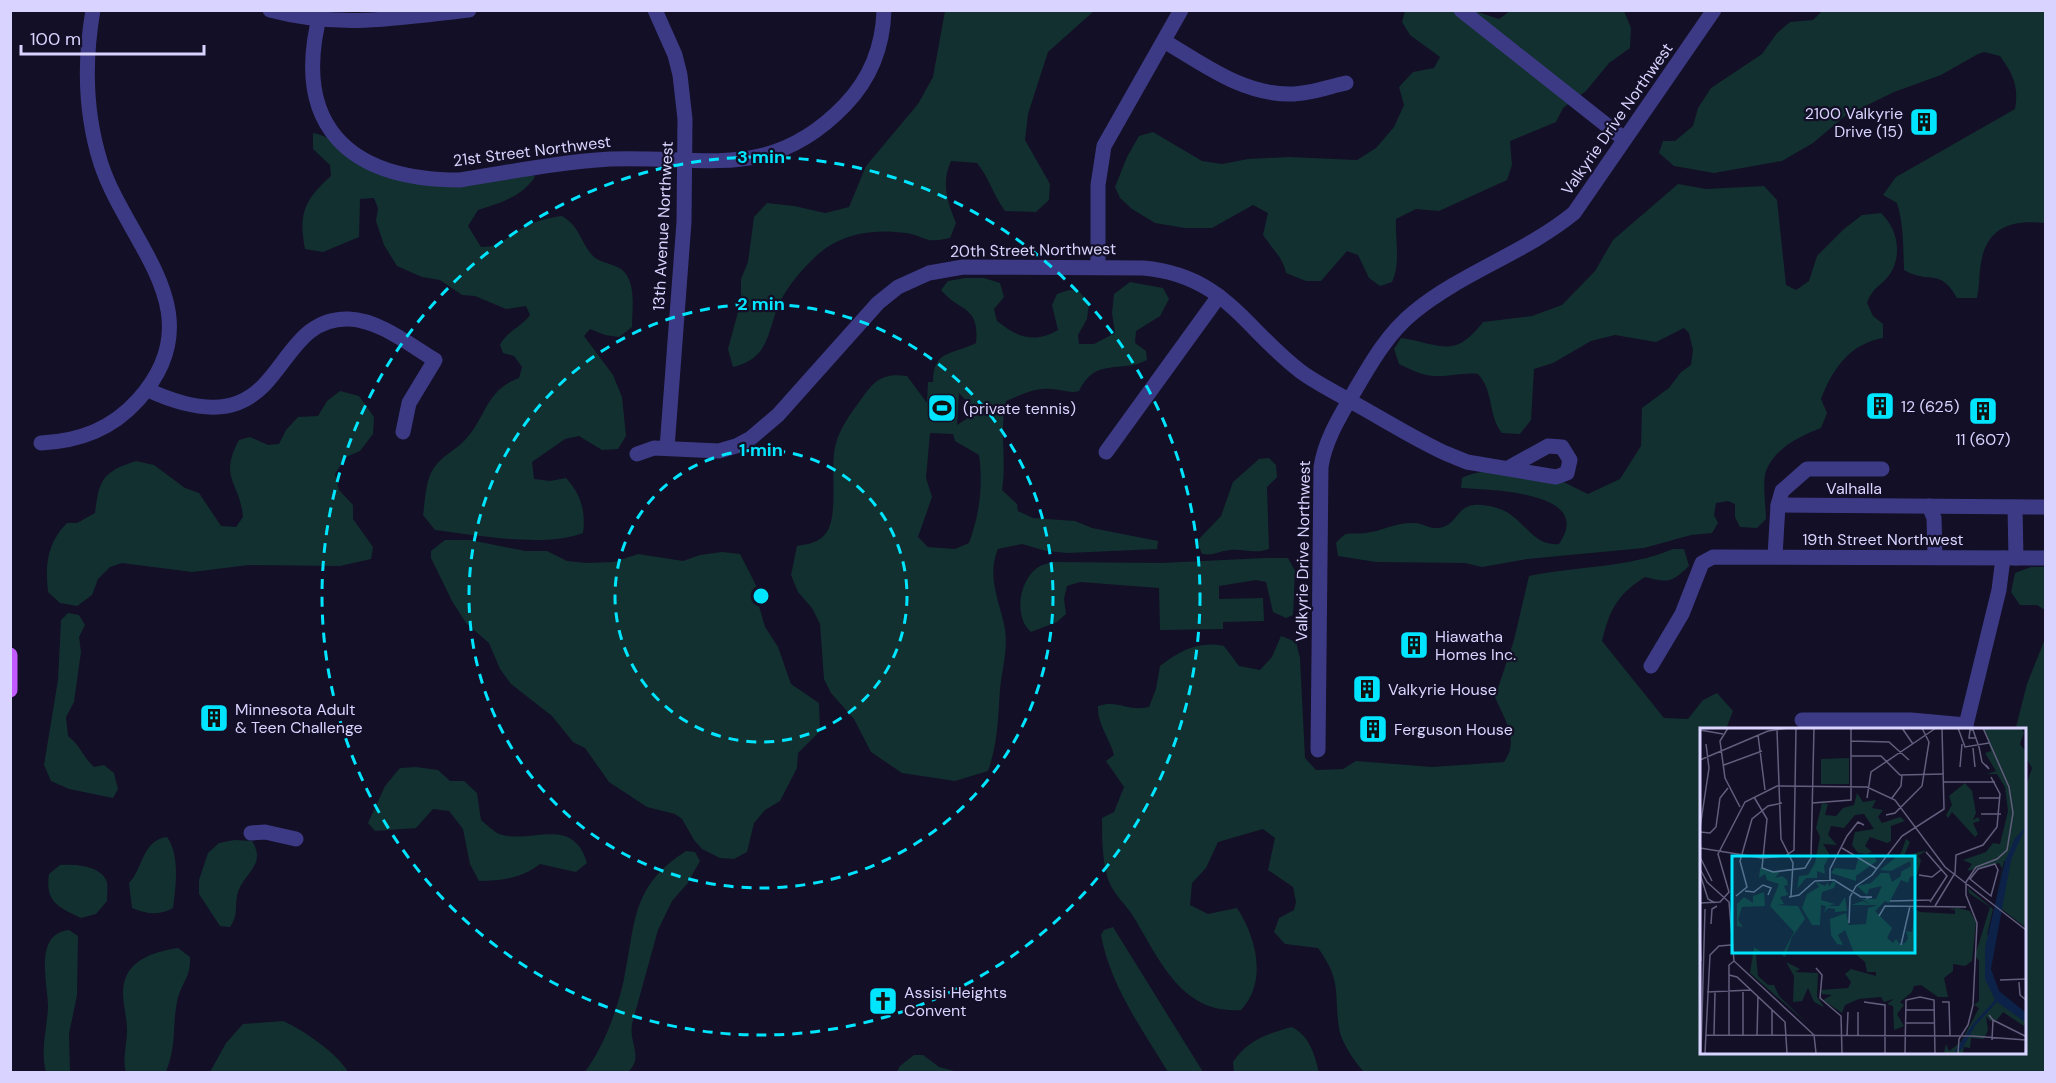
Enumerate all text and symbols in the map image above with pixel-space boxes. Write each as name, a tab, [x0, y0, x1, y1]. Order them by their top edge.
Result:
scale bar	[21, 18, 204, 56]
text: 100 m	[30, 27, 81, 51]
street label: Valkyrie Drive Northwest	[1556, 39, 1678, 199]
place label: 2100 Valkyrie Drive (15)	[1805, 103, 1903, 142]
building icon: 2100 Valkyrie Drive (15)	[1908, 106, 1940, 138]
street label: 21st Street Northwest	[452, 131, 612, 171]
street label: 13th Avenue Northwest	[648, 141, 678, 311]
text: 3 min	[737, 145, 785, 169]
street label: 20th Street Northwest	[950, 238, 1116, 262]
text: 2 min	[737, 292, 785, 316]
building icon: 12 (625)	[1864, 390, 1896, 422]
sports icon: (private tennis)	[926, 392, 958, 424]
building icon: 11 (607)	[1967, 395, 1999, 427]
place label: 12 (625)	[1901, 396, 1960, 417]
place label: (private tennis)	[963, 398, 1076, 419]
place label: 11 (607)	[1955, 429, 2011, 450]
text: 1 min	[739, 438, 783, 462]
street label: Valkyrie Drive Northwest	[1291, 460, 1315, 642]
street label: Valhalla	[1826, 478, 1882, 499]
street label: 19th Street Northwest	[1802, 529, 1964, 550]
centre of rings	[751, 586, 771, 606]
place label: Hiawatha Homes Inc.	[1435, 626, 1516, 665]
building icon: Hiawatha Homes Inc.	[1398, 629, 1430, 661]
building icon: Valkyrie House	[1351, 673, 1383, 705]
place label: Valkyrie House	[1388, 679, 1497, 700]
place label: Minnesota Adult & Teen Challenge	[235, 699, 363, 738]
building icon: Minnesota Adult & Teen Challenge	[198, 702, 230, 734]
building icon: Ferguson House	[1357, 713, 1389, 745]
place label: Ferguson House	[1394, 719, 1513, 740]
inset map	[1700, 728, 2026, 1053]
place label: Assisi Heights Convent	[904, 982, 1007, 1021]
church icon: Assisi Heights Convent	[867, 985, 899, 1017]

